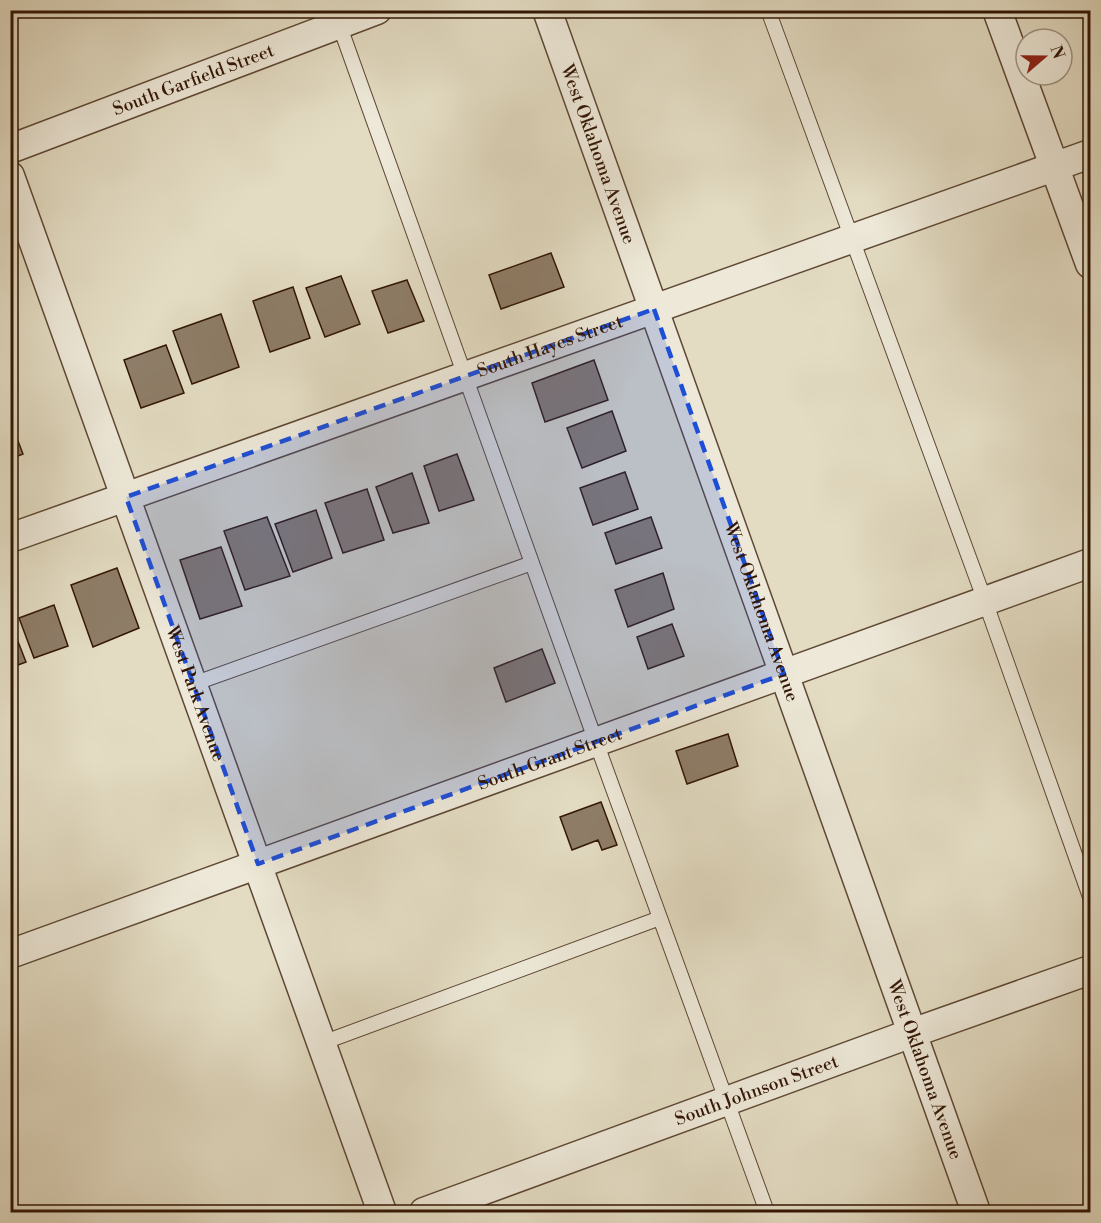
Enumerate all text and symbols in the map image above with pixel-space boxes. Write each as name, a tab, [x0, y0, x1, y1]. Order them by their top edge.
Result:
north arrow	[1014, 27, 1074, 87]
street label: South Garfield Street	[109, 38, 278, 121]
text: N	[1046, 43, 1069, 62]
street label: West Oklahoma Avenue	[555, 60, 641, 247]
street label: South Hayes Street	[474, 309, 627, 383]
street label: West Oklahoma Avenue	[719, 518, 804, 705]
street label: West Park Avenue	[161, 622, 231, 765]
street label: South Grant Street	[475, 722, 626, 795]
street label: West Oklahoma Avenue	[882, 976, 968, 1162]
street label: South Johnson Street	[671, 1049, 842, 1131]

